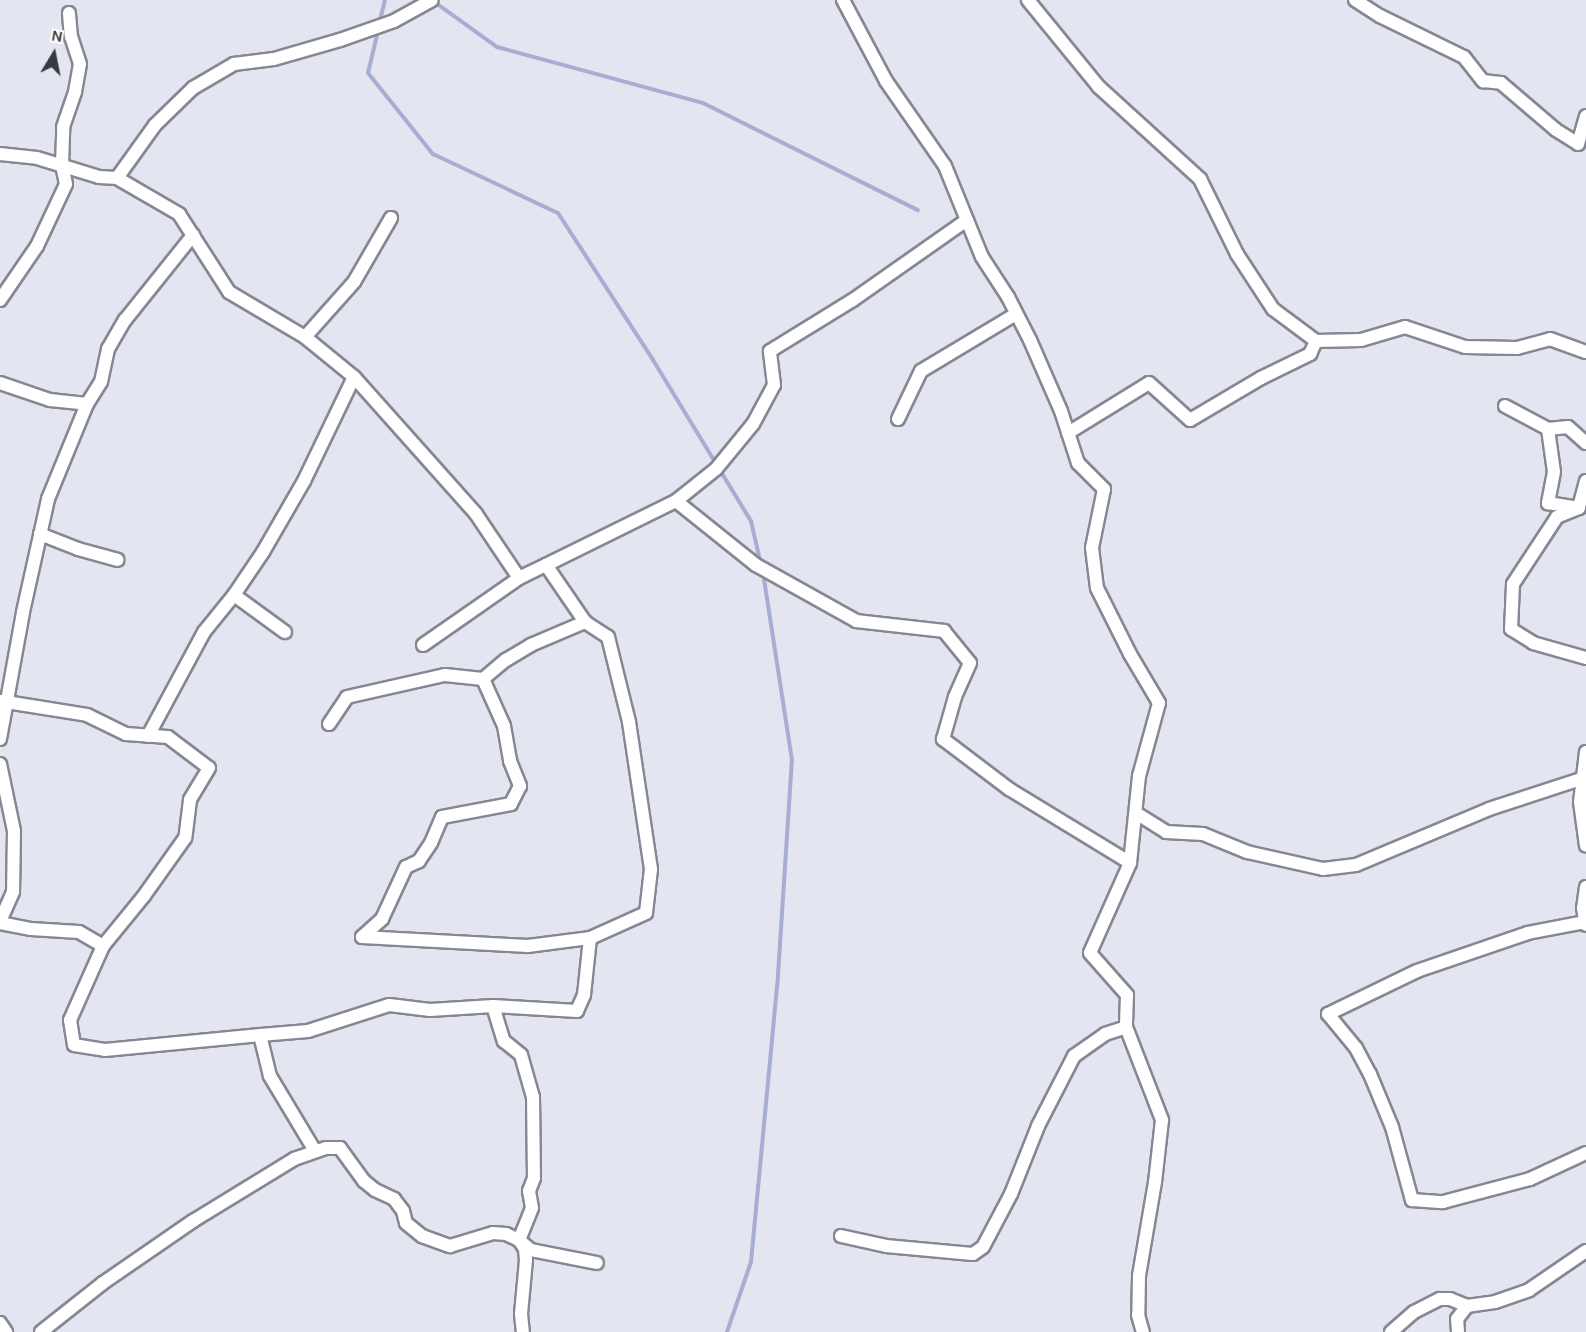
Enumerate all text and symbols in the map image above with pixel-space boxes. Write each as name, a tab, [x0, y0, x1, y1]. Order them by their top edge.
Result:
north arrow	[24, 24, 84, 84]
text: N	[50, 25, 65, 46]

